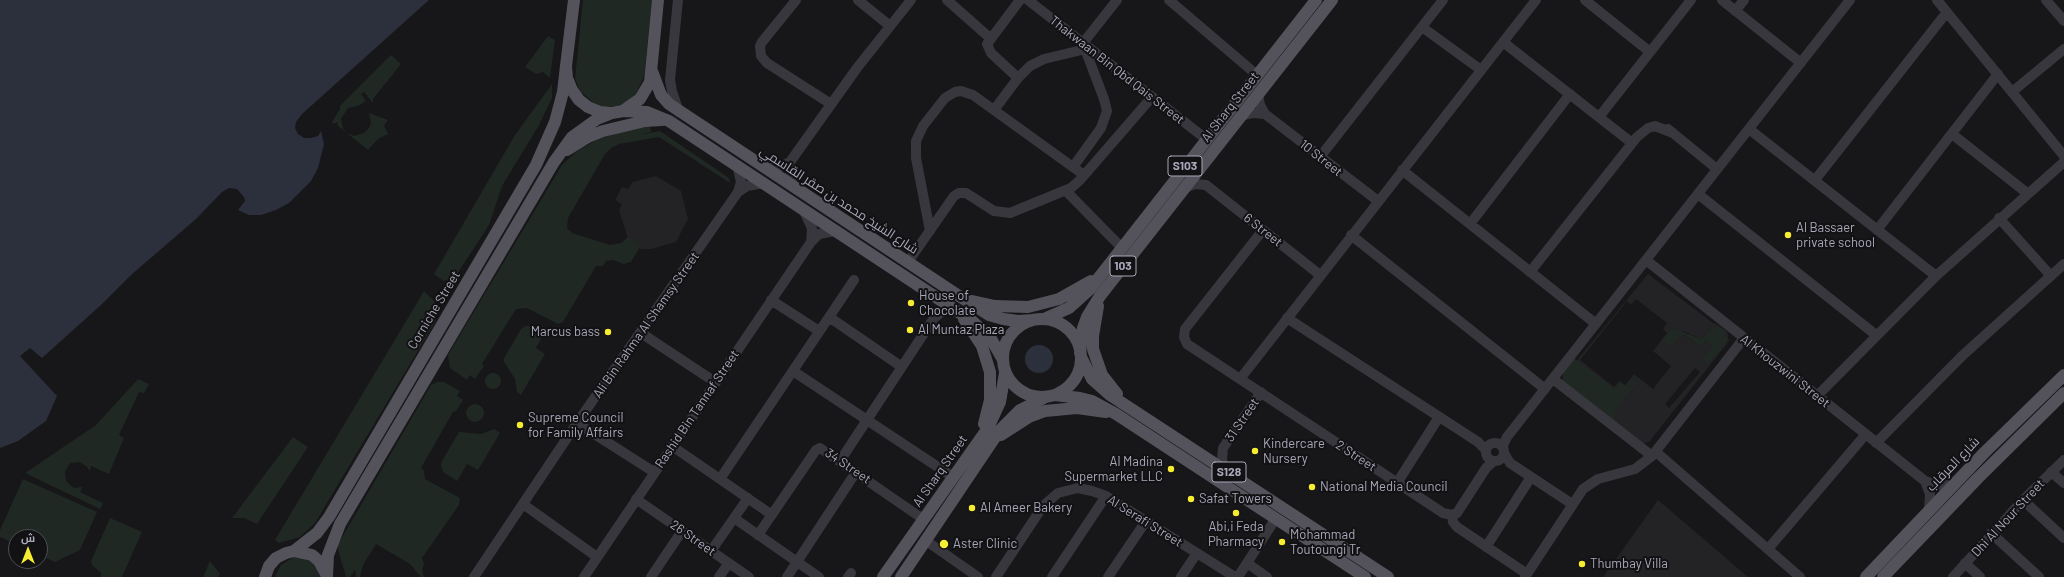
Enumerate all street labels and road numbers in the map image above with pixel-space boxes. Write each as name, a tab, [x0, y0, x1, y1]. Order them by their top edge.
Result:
street label: Thakwaan Bin Qbd Qais Street	[1047, 13, 1187, 127]
street label: Al Sharq Street	[1198, 69, 1262, 145]
street label: 10 Street	[1297, 136, 1345, 180]
street label: شارع الشيخ محمد بن صقر القاسمي	[757, 143, 921, 257]
road number: S103	[1168, 156, 1202, 176]
street label: 6 Street	[1241, 210, 1285, 250]
street label: Ali Bin Rahma Al Shamsy Street	[589, 249, 703, 401]
road number: 103	[1110, 256, 1136, 276]
street label: Corniche Street	[404, 268, 464, 352]
street label: Al Khouzwini Street	[1737, 331, 1833, 411]
street label: Rashid Bin Tannaf Street	[652, 347, 742, 471]
street label: 31 Street	[1222, 395, 1262, 445]
street label: Al Sharq Street	[909, 432, 971, 510]
street label: شارع المرقاب	[1923, 434, 1983, 494]
street label: 2 Street	[1333, 437, 1379, 475]
street label: 34 Street	[822, 445, 874, 487]
road number: S128	[1212, 462, 1246, 482]
street label: Dhi Al Nour Street	[1968, 476, 2048, 560]
street label: Al Serafi Street	[1105, 492, 1185, 550]
street label: 26 Street	[667, 517, 719, 559]

